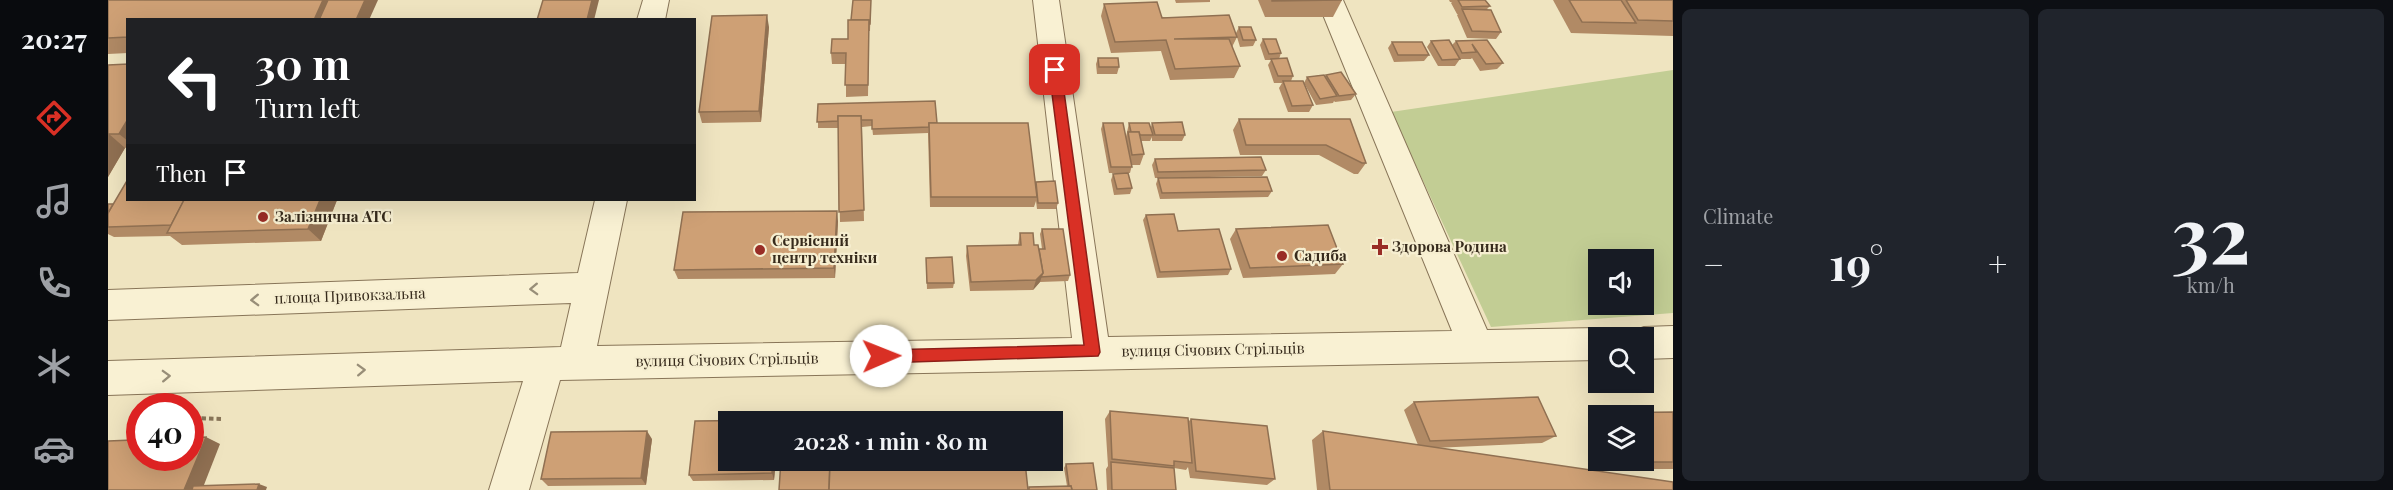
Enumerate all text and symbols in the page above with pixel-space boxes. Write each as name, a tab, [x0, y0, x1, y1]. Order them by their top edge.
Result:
text: 20:27	[21, 20, 87, 56]
text: 30 m	[255, 35, 350, 91]
icon: left	[156, 42, 234, 120]
pin	[1029, 44, 1080, 95]
icon: arrive	[1038, 53, 1071, 86]
text: Turn left	[255, 89, 359, 125]
icon: directions	[33, 97, 75, 139]
icon: arrive	[219, 156, 252, 189]
text: Then	[156, 158, 207, 188]
icon: music	[33, 180, 75, 222]
text: 32	[2171, 180, 2250, 284]
text: Climate	[1703, 202, 1773, 229]
place label: Залізнична АТС	[275, 206, 392, 226]
marker: Залізнична АТС	[256, 210, 270, 224]
place label: Сервісний центр техніки	[772, 230, 878, 267]
text: 19°	[1829, 232, 1883, 292]
place label: Здорова Родина	[1392, 236, 1507, 256]
marker: Здорова Родина	[1373, 240, 1387, 254]
text: −	[1703, 241, 1724, 285]
text: +	[1988, 241, 2007, 285]
marker: Сервісний центр техніки	[753, 243, 767, 257]
place label: Садиба	[1294, 245, 1347, 265]
marker: Садиба	[1275, 249, 1289, 263]
map controls	[1588, 249, 1654, 471]
button: sound	[1588, 249, 1654, 315]
icon: phone	[33, 262, 75, 304]
text: km/h	[2187, 271, 2235, 298]
street label: площа Привокзальна	[274, 282, 426, 308]
one-way arrow	[529, 283, 538, 296]
one-way arrow	[250, 293, 259, 306]
position arrow	[849, 324, 913, 388]
button: search	[1588, 327, 1654, 393]
street label: вулиця Січових Стрільців	[1121, 337, 1305, 361]
icon: climate	[33, 345, 75, 387]
street label: вулиця Січових Стрільців	[635, 347, 819, 371]
one-way arrow	[357, 364, 366, 376]
one-way arrow	[162, 370, 171, 382]
speed limit sign: 40	[126, 393, 204, 471]
button: layers	[1588, 405, 1654, 471]
text: 20:28 · 1 min · 80 m	[793, 426, 988, 456]
icon: car	[33, 428, 75, 470]

